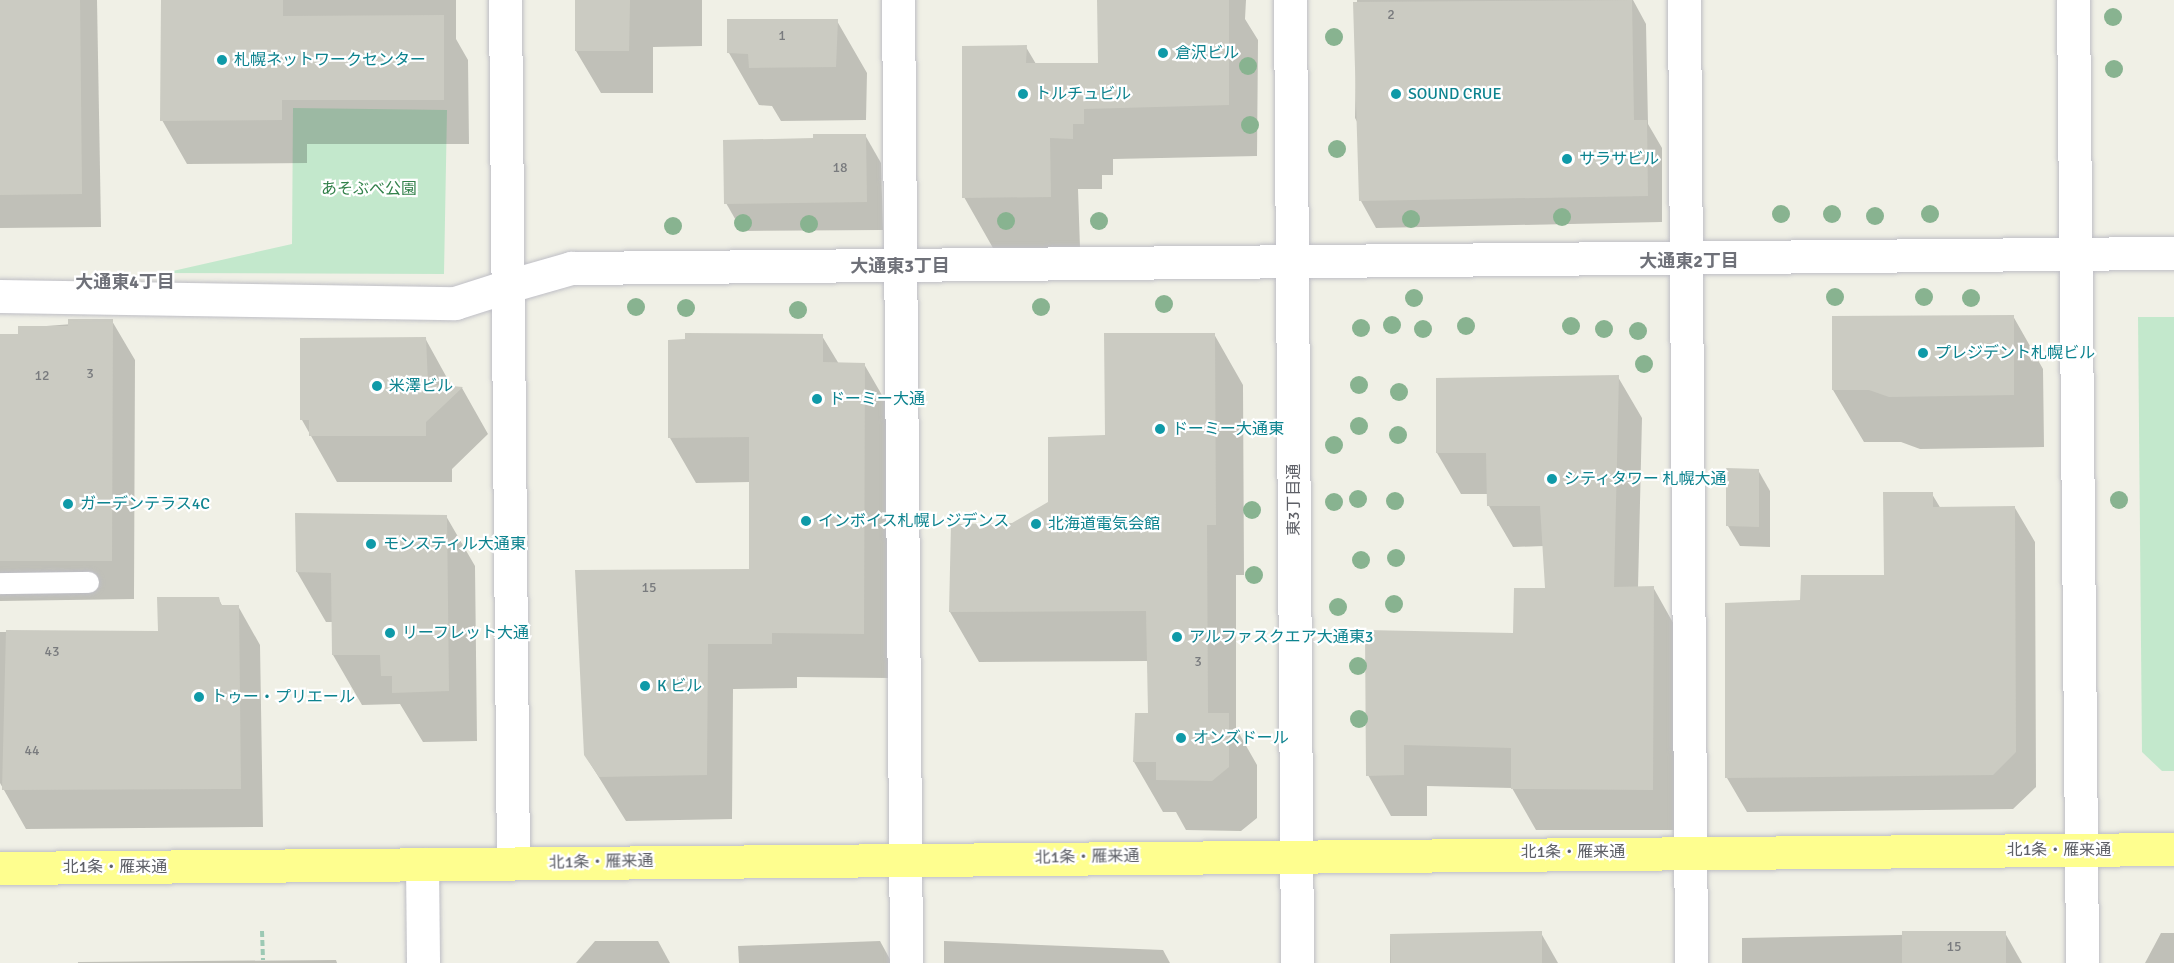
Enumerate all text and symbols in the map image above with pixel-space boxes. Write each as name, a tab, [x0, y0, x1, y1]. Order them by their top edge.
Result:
house number: 2	[1387, 7, 1395, 23]
house number: 1	[778, 28, 786, 44]
place label: 倉沢ビル	[1175, 43, 1239, 63]
marker: 倉沢ビル	[1156, 46, 1170, 60]
place label: 札幌ネットワークセンター	[234, 50, 426, 70]
marker: 札幌ネットワークセンター	[215, 53, 229, 67]
place label: トルチュビル	[1035, 84, 1131, 104]
place label: SOUND CRUE	[1408, 84, 1502, 104]
marker: トルチュビル	[1016, 87, 1030, 101]
marker: SOUND CRUE	[1389, 87, 1403, 101]
place label: サラサビル	[1579, 149, 1659, 169]
marker: サラサビル	[1560, 152, 1574, 166]
house number: 18	[832, 160, 848, 176]
park label: あそぶべ公園	[321, 179, 417, 199]
district label: 大通東2丁目	[1639, 250, 1739, 272]
district label: 大通東3丁目	[850, 255, 950, 277]
district label: 大通東4丁目	[75, 271, 175, 293]
place label: プレジデント札幌ビル	[1935, 343, 2095, 363]
marker: プレジデント札幌ビル	[1916, 346, 1930, 360]
house number: 3	[86, 366, 94, 382]
house number: 12	[34, 368, 50, 384]
place label: 米澤ビル	[389, 376, 453, 396]
marker: 米澤ビル	[370, 379, 384, 393]
place label: ドーミー大通	[829, 389, 925, 409]
marker: ドーミー大通	[810, 392, 824, 406]
place label: ドーミー大通東	[1172, 419, 1284, 439]
marker: ドーミー大通東	[1153, 422, 1167, 436]
street label: 東3丁目通	[1284, 464, 1304, 536]
place label: シティタワー 札幌大通	[1564, 469, 1728, 489]
marker: シティタワー 札幌大通	[1545, 472, 1559, 486]
place label: ガーデンテラス4C	[80, 494, 210, 514]
marker: ガーデンテラス4C	[61, 497, 75, 511]
place label: インボイス札幌レジデンス	[818, 511, 1010, 531]
marker: インボイス札幌レジデンス	[799, 514, 813, 528]
place label: 北海道電気会館	[1048, 514, 1160, 534]
marker: 北海道電気会館	[1029, 517, 1043, 531]
place label: モンスティル大通東	[383, 534, 527, 554]
marker: モンスティル大通東	[364, 537, 378, 551]
house number: 15	[641, 580, 657, 596]
place label: リーフレット大通	[402, 623, 530, 643]
marker: リーフレット大通	[383, 626, 397, 640]
place label: アルファスクエア大通東3	[1189, 627, 1374, 647]
marker: アルファスクエア大通東3	[1170, 630, 1184, 644]
house number: 43	[44, 644, 60, 660]
house number: 3	[1194, 654, 1202, 670]
place label: K ビル	[657, 676, 702, 696]
marker: K ビル	[638, 679, 652, 693]
place label: トゥー・プリエール	[211, 687, 355, 707]
marker: トゥー・プリエール	[192, 690, 206, 704]
place label: オンズドール	[1193, 728, 1289, 748]
marker: オンズドール	[1174, 731, 1188, 745]
house number: 44	[24, 743, 40, 759]
street label: 北1条・雁来通	[2007, 840, 2111, 860]
street label: 北1条・雁来通	[1521, 842, 1625, 862]
street label: 北1条・雁来通	[1035, 846, 1139, 868]
street label: 北1条・雁来通	[549, 851, 653, 873]
street label: 北1条・雁来通	[63, 857, 167, 877]
house number: 15	[1946, 939, 1962, 955]

